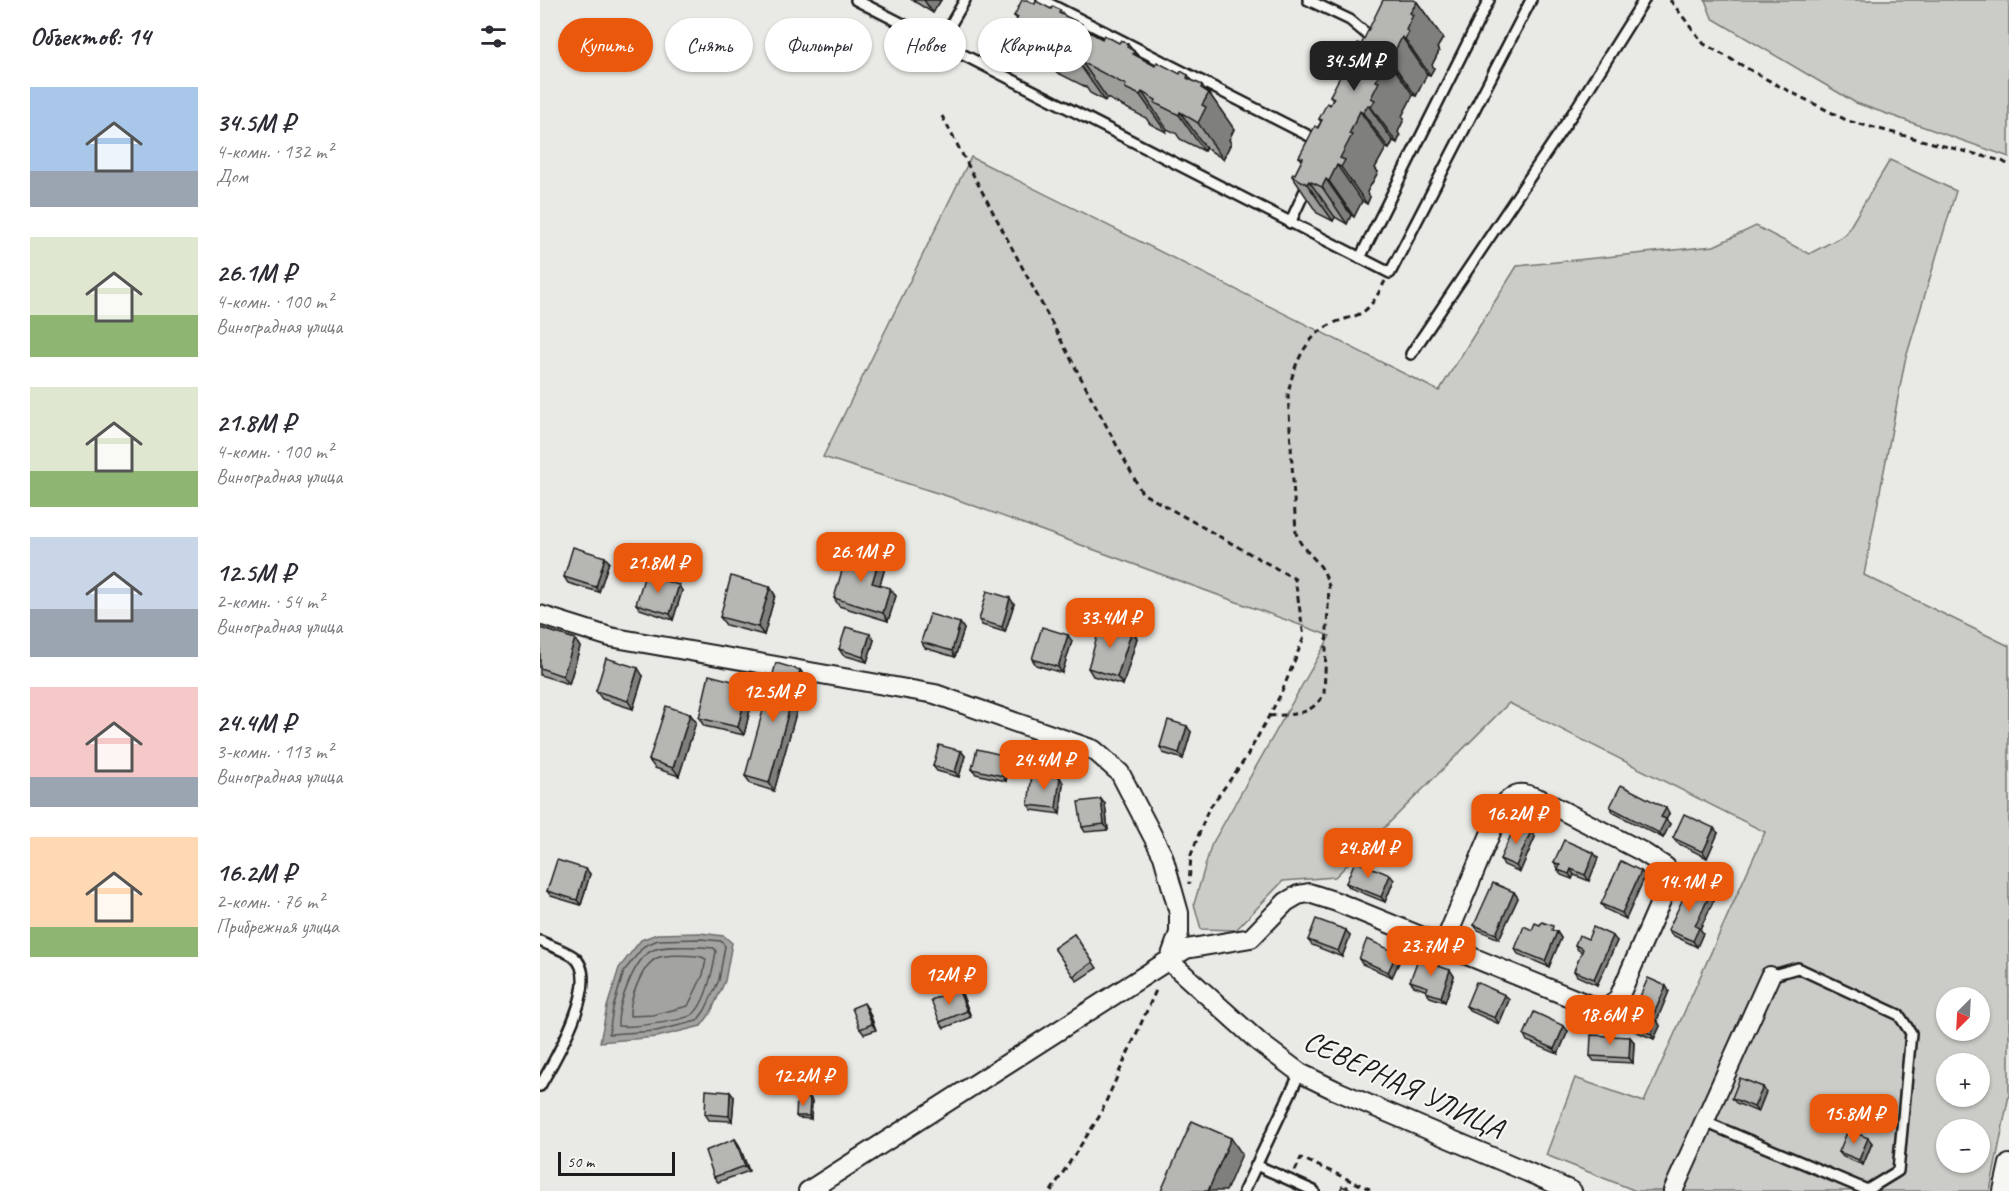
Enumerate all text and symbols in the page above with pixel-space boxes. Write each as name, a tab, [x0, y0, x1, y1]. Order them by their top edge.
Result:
chip: Купить	[558, 18, 653, 72]
chip: Снять	[665, 18, 753, 72]
chip: Фильтры	[765, 18, 872, 72]
chip: Новое	[884, 18, 966, 72]
chip: Квартира	[978, 18, 1092, 72]
text: Объектов: 14	[30, 20, 150, 53]
icon: filters	[477, 20, 510, 53]
pin: 34.5M ₽	[1299, 41, 1409, 92]
text: 34.5M ₽	[1324, 48, 1384, 73]
text: 34.5M ₽	[216, 106, 295, 139]
icon: home	[78, 111, 150, 183]
text: 4-комн. · 132 m²	[216, 139, 333, 164]
text: Дом	[216, 164, 248, 189]
text: 26.1M ₽	[216, 256, 295, 289]
icon: home	[78, 261, 150, 333]
text: 4-комн. · 100 m²	[216, 289, 333, 314]
text: Виноградная улица	[216, 314, 342, 339]
text: 21.8M ₽	[216, 406, 295, 439]
icon: home	[78, 411, 150, 483]
text: 4-комн. · 100 m²	[216, 439, 333, 464]
text: Виноградная улица	[216, 464, 342, 489]
pin: 26.1M ₽	[806, 532, 916, 583]
text: 26.1M ₽	[830, 539, 892, 564]
pin: 21.8M ₽	[603, 543, 713, 594]
text: 21.8M ₽	[628, 550, 688, 575]
text: 12.5M ₽	[216, 556, 295, 589]
icon: home	[78, 561, 150, 633]
text: 2-комн. · 54 m²	[216, 589, 324, 614]
pin: 33.4M ₽	[1055, 598, 1165, 649]
text: 33.4M ₽	[1080, 605, 1140, 630]
text: Виноградная улица	[216, 614, 342, 639]
pin: 12.5M ₽	[718, 672, 828, 723]
text: 12.5M ₽	[743, 679, 803, 704]
text: 24.4M ₽	[216, 706, 295, 739]
icon: home	[78, 711, 150, 783]
text: 3-комн. · 113 m²	[216, 739, 333, 764]
pin: 24.4M ₽	[989, 740, 1099, 791]
text: 24.4M ₽	[1014, 747, 1074, 772]
text: Виноградная улица	[216, 764, 342, 789]
pin: 16.2M ₽	[1461, 794, 1571, 845]
text: 16.2M ₽	[1485, 801, 1547, 826]
pin: 24.8M ₽	[1313, 828, 1423, 879]
text: 24.8M ₽	[1338, 835, 1398, 860]
text: 16.2M ₽	[216, 856, 295, 889]
icon: home	[78, 861, 150, 933]
pin: 14.1M ₽	[1634, 862, 1744, 913]
text: 14.1M ₽	[1659, 869, 1719, 894]
text: 2-комн. · 76 m²	[216, 889, 324, 914]
text: Прибрежная улица	[216, 914, 339, 939]
pin: 23.7M ₽	[1376, 926, 1486, 977]
text: 23.7M ₽	[1401, 933, 1461, 958]
pin: 12M ₽	[907, 955, 991, 1006]
text: 12M ₽	[925, 962, 973, 987]
north arrow	[1936, 987, 1990, 1041]
map controls	[1936, 987, 1990, 1173]
pin: 18.6M ₽	[1555, 995, 1665, 1046]
text: 18.6M ₽	[1579, 1002, 1641, 1027]
street label: СЕВЕРНАЯ УЛИЦА	[1298, 1021, 1512, 1148]
button: +	[1936, 1053, 1990, 1107]
pin: 12.2M ₽	[748, 1056, 858, 1107]
text: 12.2M ₽	[773, 1063, 833, 1088]
pin: 15.8M ₽	[1799, 1094, 1909, 1145]
text: 15.8M ₽	[1824, 1101, 1884, 1126]
button: −	[1936, 1119, 1990, 1173]
scale bar	[558, 1149, 675, 1176]
text: 50 m	[567, 1152, 594, 1172]

